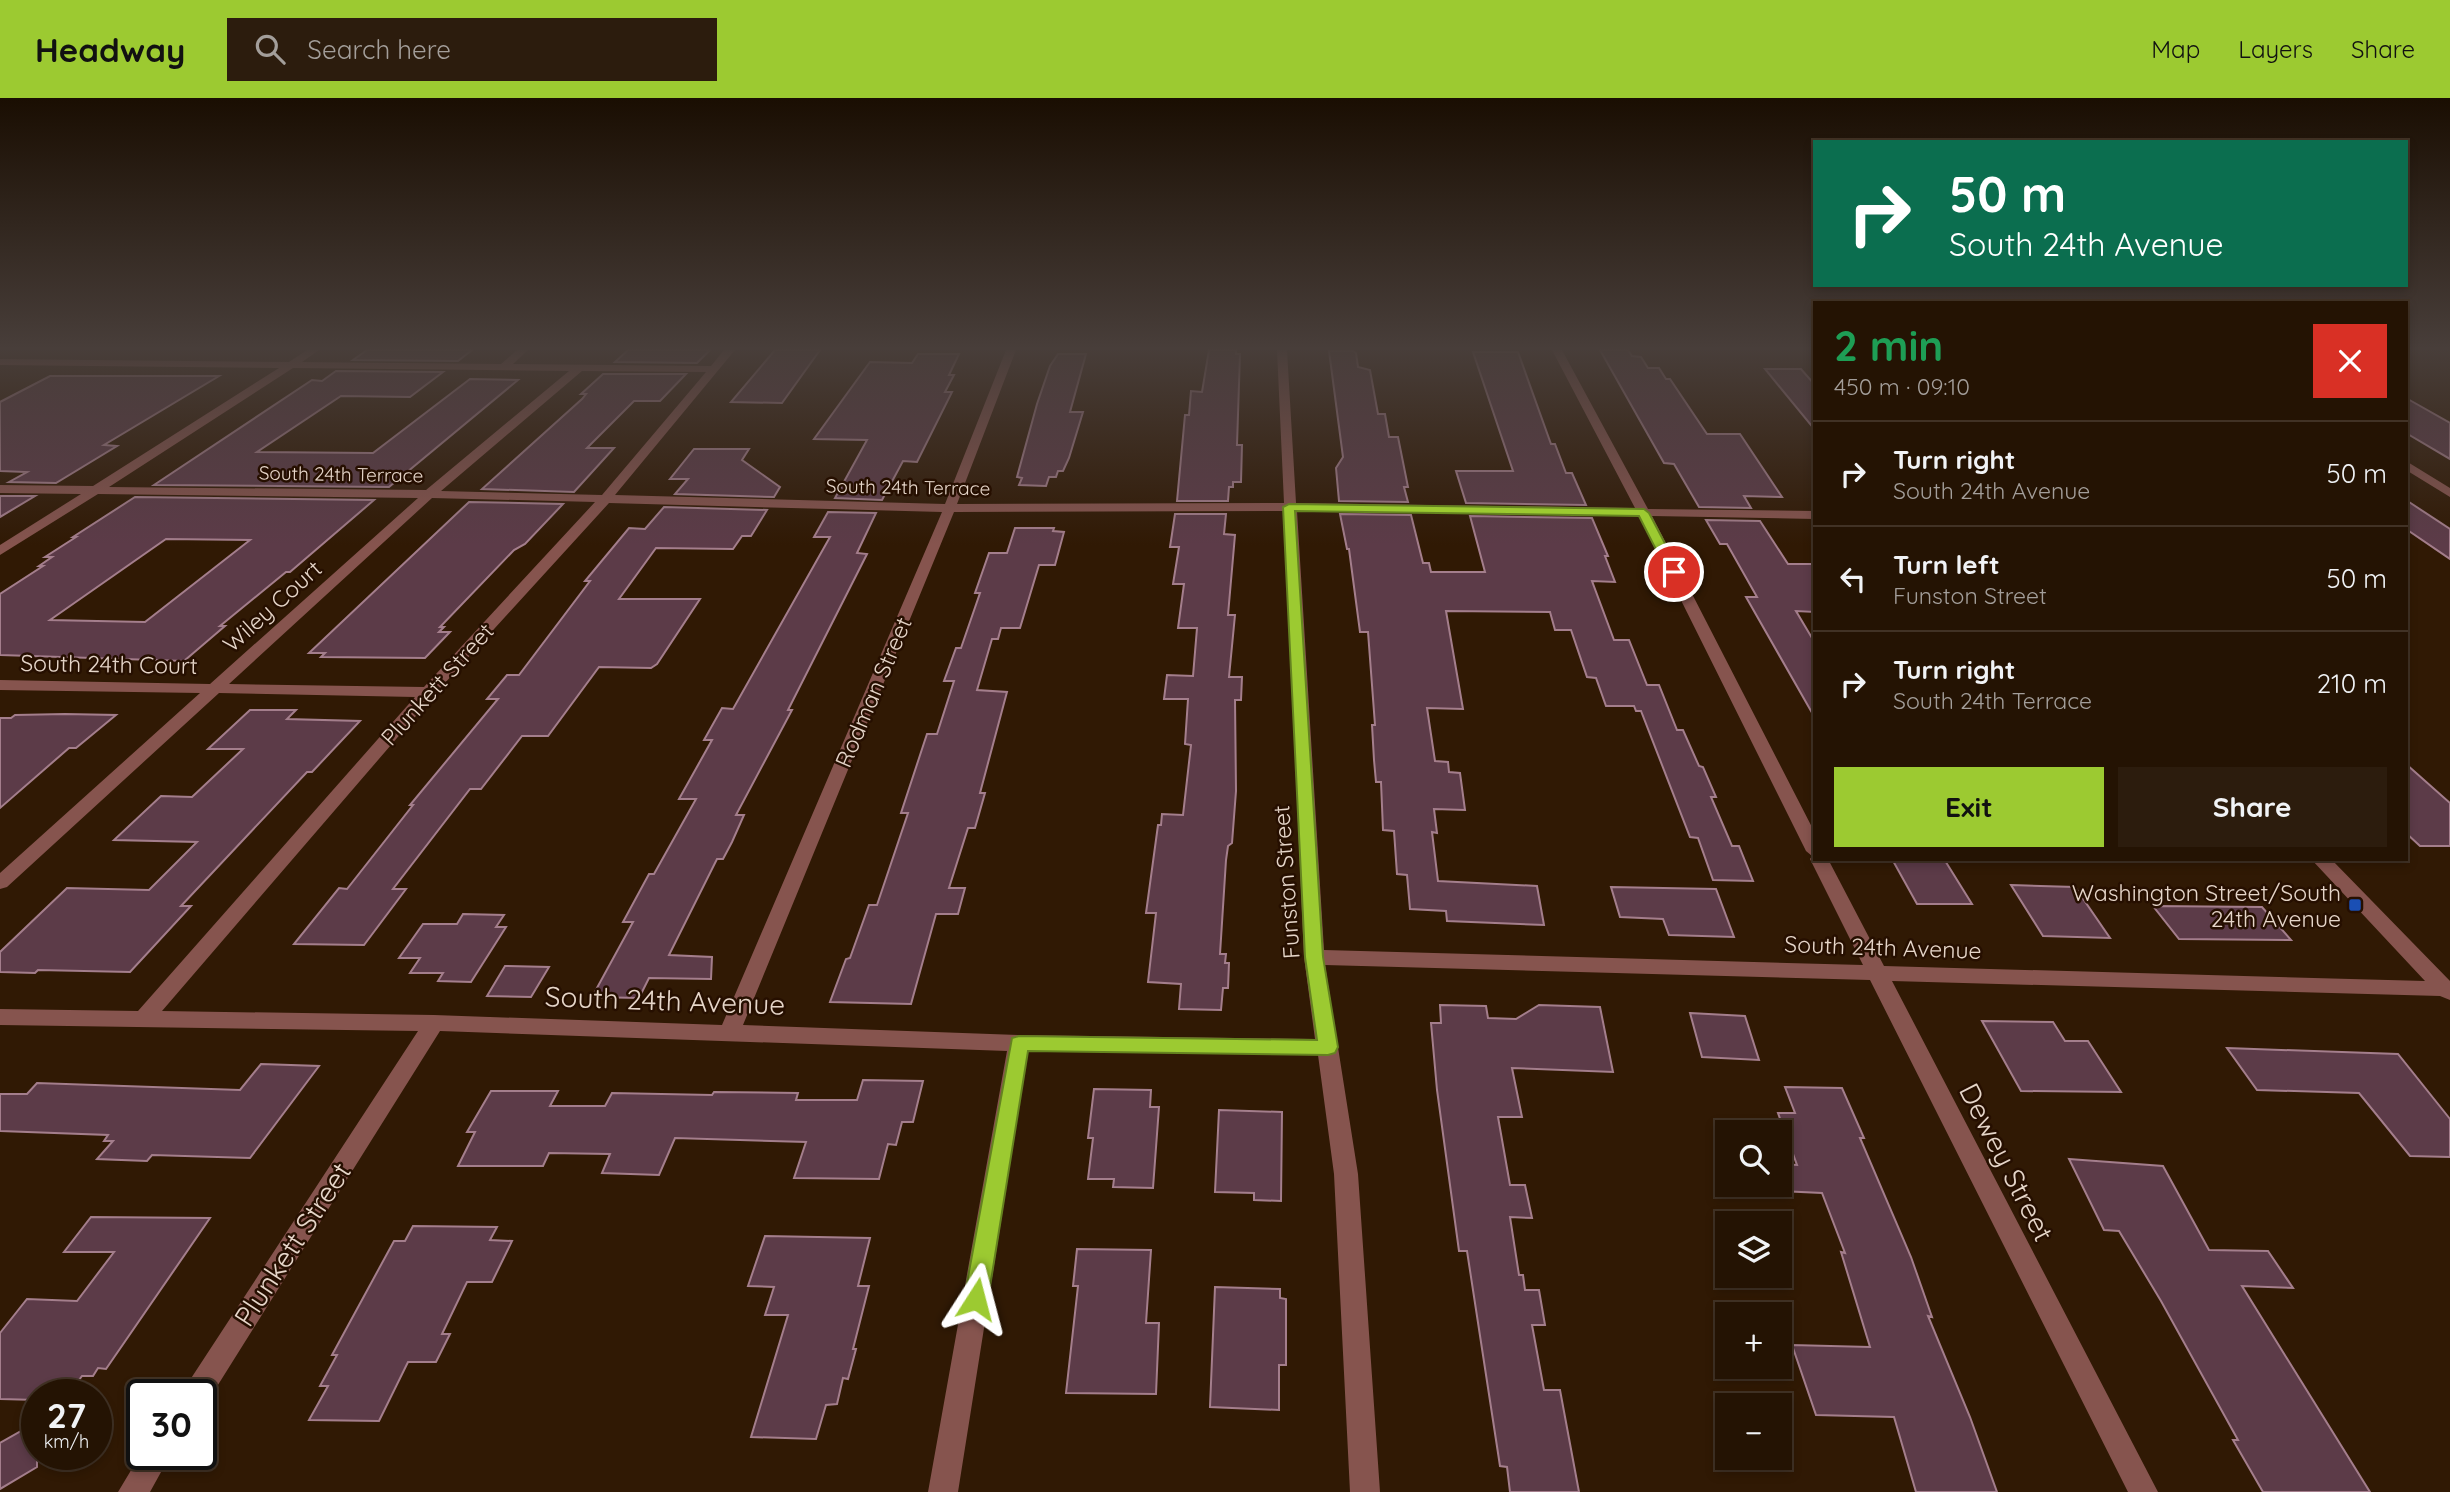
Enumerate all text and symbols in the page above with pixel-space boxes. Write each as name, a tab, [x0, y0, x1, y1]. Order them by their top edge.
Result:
search box	[227, 18, 717, 81]
text: Headway	[35, 29, 185, 70]
icon: search	[251, 30, 289, 68]
text: Search here	[307, 33, 451, 66]
text: Map	[2151, 34, 2200, 64]
text: Layers	[2238, 34, 2313, 64]
text: Share	[2351, 34, 2415, 64]
text: 50 m	[1949, 163, 2066, 224]
icon: right	[1834, 168, 1925, 259]
text: South 24th Avenue	[1949, 224, 2224, 264]
text: 2 min	[1834, 319, 1943, 372]
button: close	[2313, 324, 2387, 398]
text: 450 m · 09:10	[1834, 372, 1970, 401]
text: Turn right	[1893, 443, 2015, 476]
icon: right	[1834, 455, 1872, 493]
text: 50 m	[2327, 457, 2387, 490]
street label: South 24th Terrace	[259, 461, 423, 487]
street label: South 24th Terrace	[826, 474, 990, 500]
text: South 24th Avenue	[1893, 476, 2090, 505]
pin	[1644, 542, 1704, 602]
text: Turn left	[1893, 548, 2000, 581]
icon: arrive	[1655, 553, 1693, 591]
street label: Wiley Court	[217, 554, 328, 658]
icon: left	[1834, 560, 1872, 598]
text: 50 m	[2327, 562, 2387, 595]
text: Funston Street	[1893, 581, 2047, 610]
street label: Rodman Street	[828, 612, 918, 772]
street label: Plunkett Street	[374, 617, 500, 751]
street label: South 24th Court	[20, 648, 198, 680]
text: Turn right	[1893, 653, 2015, 686]
icon: right	[1834, 665, 1872, 703]
text: 210 m	[2317, 667, 2387, 700]
text: South 24th Terrace	[1893, 686, 2092, 715]
button: Exit	[1834, 767, 2104, 847]
button: Share	[2118, 767, 2387, 847]
street label: Funston Street	[1266, 804, 1306, 960]
place label: Washington Street/South 24th Avenue	[2072, 878, 2341, 933]
marker: Washington Street/South 24th Avenue	[2347, 897, 2363, 913]
street label: South 24th Avenue	[1784, 929, 1982, 965]
street label: South 24th Avenue	[544, 978, 786, 1022]
street label: Dewey Street	[1952, 1077, 2062, 1247]
map controls	[1715, 1120, 1792, 1470]
button: search	[1715, 1120, 1792, 1197]
street label: Plunkett Street	[226, 1155, 358, 1333]
button: layers	[1715, 1211, 1792, 1288]
position arrow	[939, 1262, 1013, 1336]
button: +	[1715, 1302, 1792, 1379]
speed limit sign: 30	[126, 1379, 217, 1470]
text: 27	[47, 1393, 86, 1437]
button: −	[1715, 1393, 1792, 1470]
text: km/h	[44, 1430, 89, 1453]

